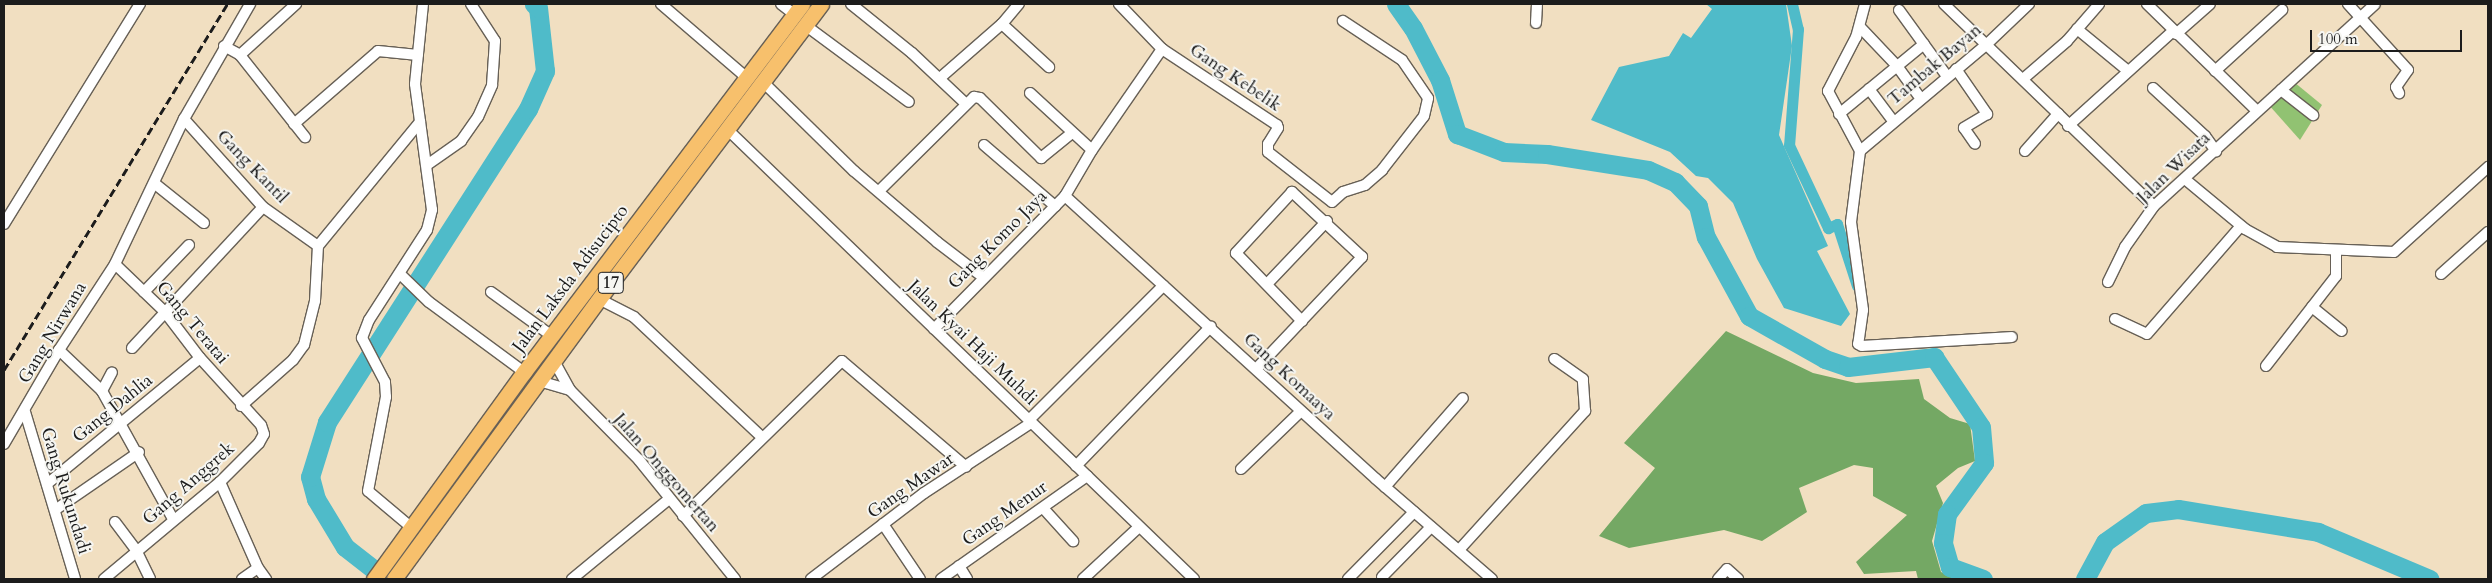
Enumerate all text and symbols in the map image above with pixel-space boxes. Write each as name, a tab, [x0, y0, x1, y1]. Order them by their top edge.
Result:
street label: Tambak Bayan	[1884, 20, 1986, 110]
scale bar	[2312, 20, 2464, 52]
text: 100 m	[2318, 29, 2358, 49]
street label: Gang Kebelik	[1185, 39, 1285, 117]
street label: Gang Kantil	[212, 126, 292, 208]
street label: Jalan Wisata	[2133, 128, 2215, 208]
street label: Gang Komo Jaya	[944, 186, 1052, 294]
street label: Jalan Laksda Adisucipto	[508, 201, 634, 357]
road number: 17	[597, 270, 625, 296]
street label: Jalan Kyai Haji Muhdi	[903, 276, 1041, 410]
street label: Gang Teratai	[151, 277, 233, 369]
street label: Gang Nirwana	[14, 278, 92, 388]
street label: Gang Komaaya	[1238, 329, 1340, 425]
street label: Gang Dahlia	[69, 370, 157, 448]
street label: Jalan Onggomertan	[608, 409, 724, 537]
street label: Gang Rukundadi	[35, 425, 95, 557]
street label: Gang Anggrek	[139, 438, 239, 530]
street label: Gang Mawar	[864, 448, 958, 524]
street label: Gang Menur	[958, 477, 1052, 551]

